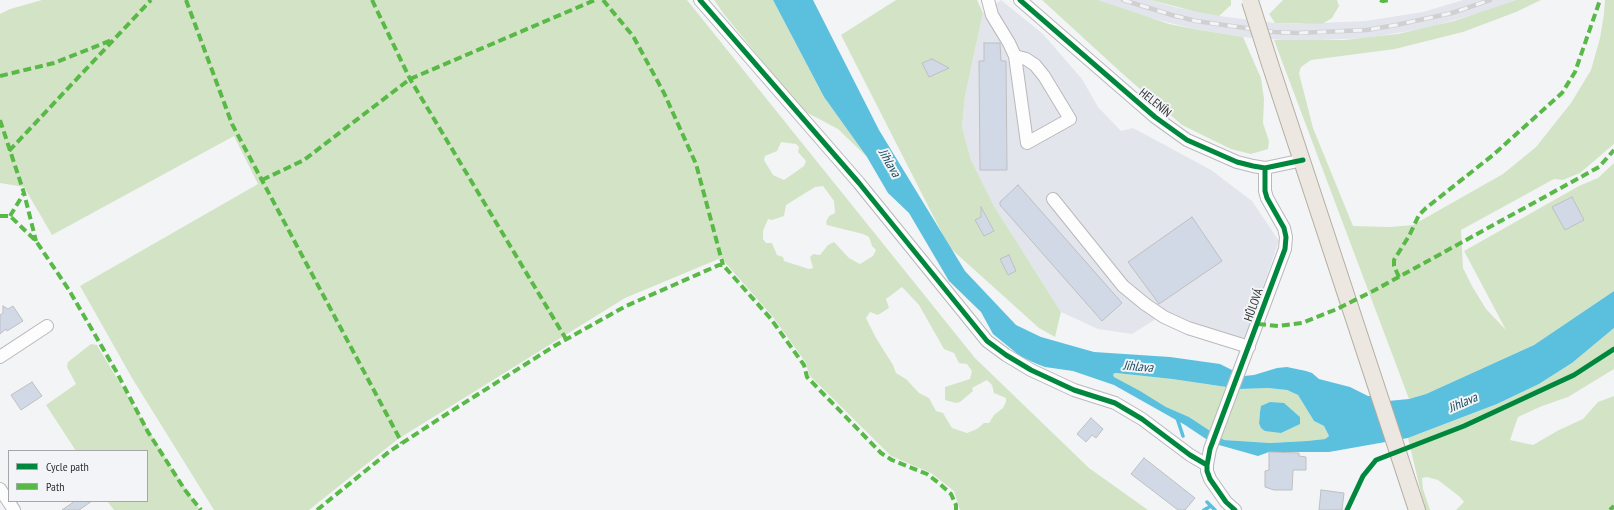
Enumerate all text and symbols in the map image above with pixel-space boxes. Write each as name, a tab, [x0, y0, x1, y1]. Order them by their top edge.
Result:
street label: HELENÍN	[1136, 86, 1174, 120]
water label: Jihlava	[875, 146, 903, 180]
street label: HŮLOVÁ	[1241, 287, 1267, 323]
water label: Jihlava	[1122, 358, 1154, 376]
water label: Jihlava	[1446, 390, 1480, 416]
legend	[8, 450, 148, 502]
text: Cycle path	[46, 459, 89, 474]
text: Path	[46, 479, 64, 494]

